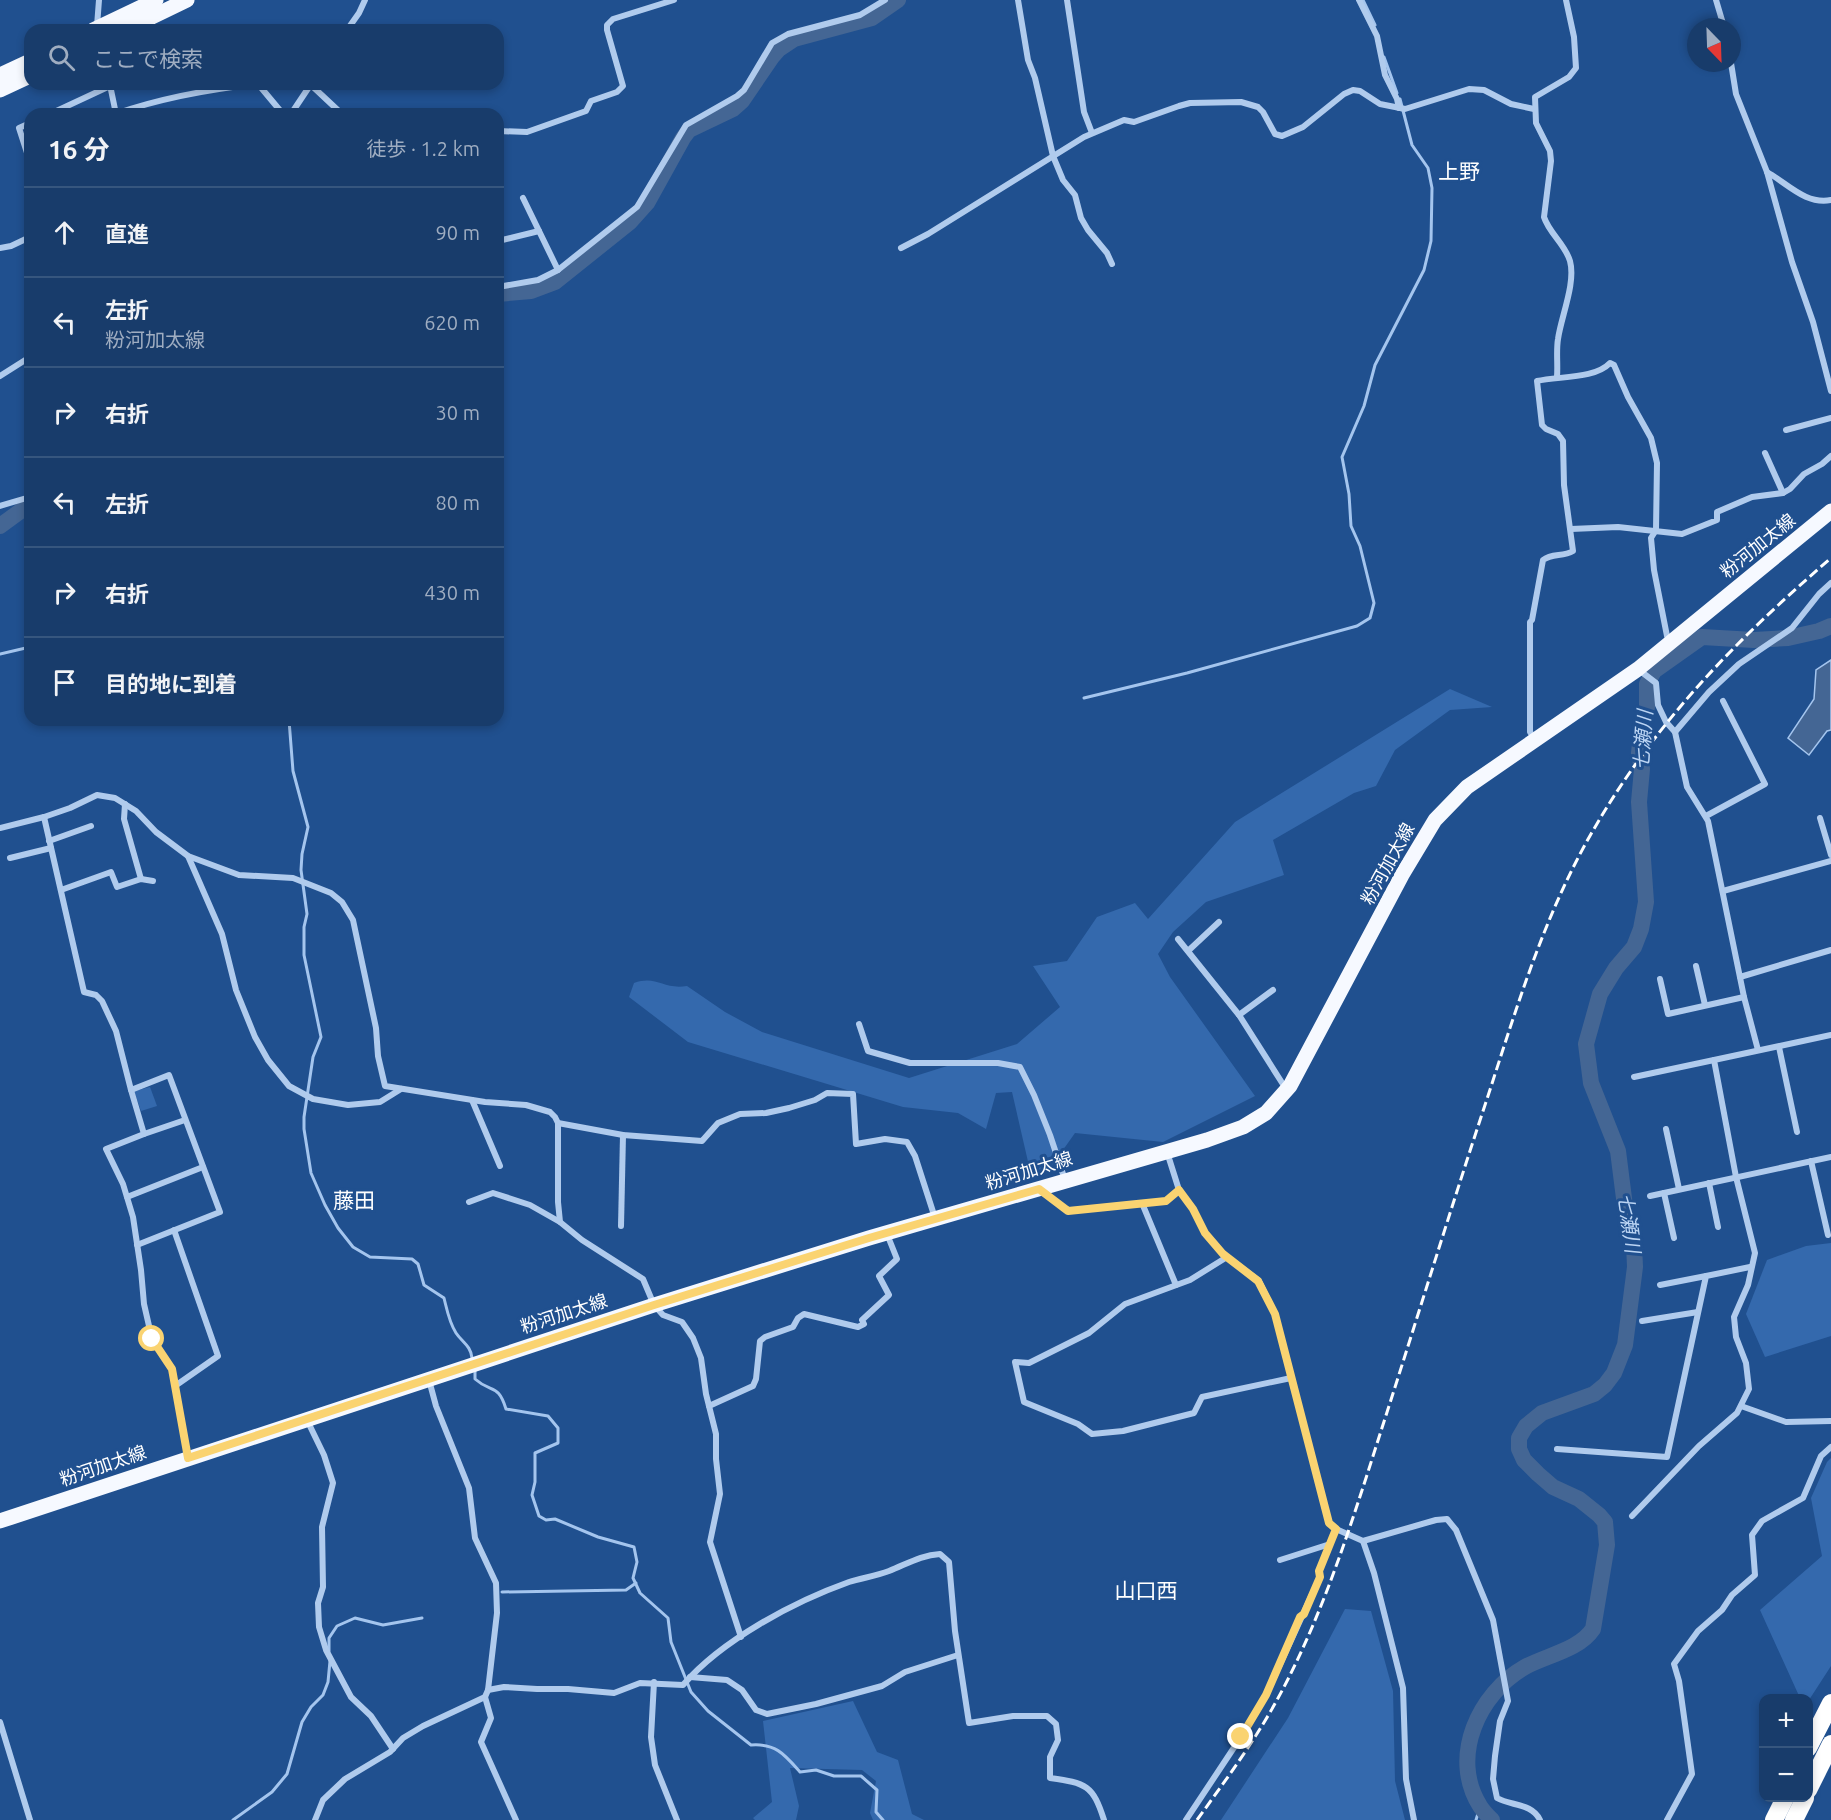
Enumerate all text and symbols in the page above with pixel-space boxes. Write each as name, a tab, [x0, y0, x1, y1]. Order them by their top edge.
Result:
north arrow	[1687, 18, 1741, 72]
search box	[24, 24, 504, 90]
icon: search	[45, 41, 78, 74]
text: ここで検索	[93, 46, 203, 71]
text: 16 分	[48, 135, 110, 164]
text: 徒歩 · 1.2 km	[367, 137, 480, 160]
district label: 上野	[1438, 159, 1480, 183]
icon: ahead	[48, 216, 81, 249]
text: 直進	[105, 221, 149, 246]
text: 90 m	[436, 221, 480, 244]
text: 左折	[105, 297, 149, 322]
icon: left	[48, 306, 81, 339]
text: 620 m	[424, 311, 480, 334]
text: 粉河加太線	[105, 328, 205, 351]
icon: right	[48, 396, 81, 429]
text: 右折	[105, 401, 149, 426]
text: 30 m	[436, 401, 480, 424]
icon: left	[48, 486, 81, 519]
text: 左折	[105, 491, 149, 516]
text: 80 m	[436, 491, 480, 514]
street label: 粉河加太線	[1716, 509, 1799, 581]
icon: right	[48, 576, 81, 609]
text: 右折	[105, 581, 149, 606]
text: 430 m	[424, 581, 480, 604]
icon: arrive	[48, 666, 81, 699]
text: 目的地に到着	[105, 671, 237, 696]
water label: 七瀬川	[1629, 707, 1656, 771]
street label: 粉河加太線	[1357, 819, 1418, 908]
street label: 粉河加太線	[983, 1147, 1075, 1193]
district label: 藤田	[333, 1188, 375, 1212]
water label: 七瀬川	[1614, 1192, 1645, 1256]
street label: 粉河加太線	[518, 1290, 610, 1336]
route start	[138, 1325, 164, 1351]
street label: 粉河加太線	[57, 1441, 148, 1489]
district label: 山口西	[1115, 1578, 1178, 1602]
map controls	[1759, 1694, 1813, 1802]
button: +	[1759, 1694, 1813, 1748]
route end	[1227, 1723, 1253, 1749]
button: −	[1759, 1748, 1813, 1802]

